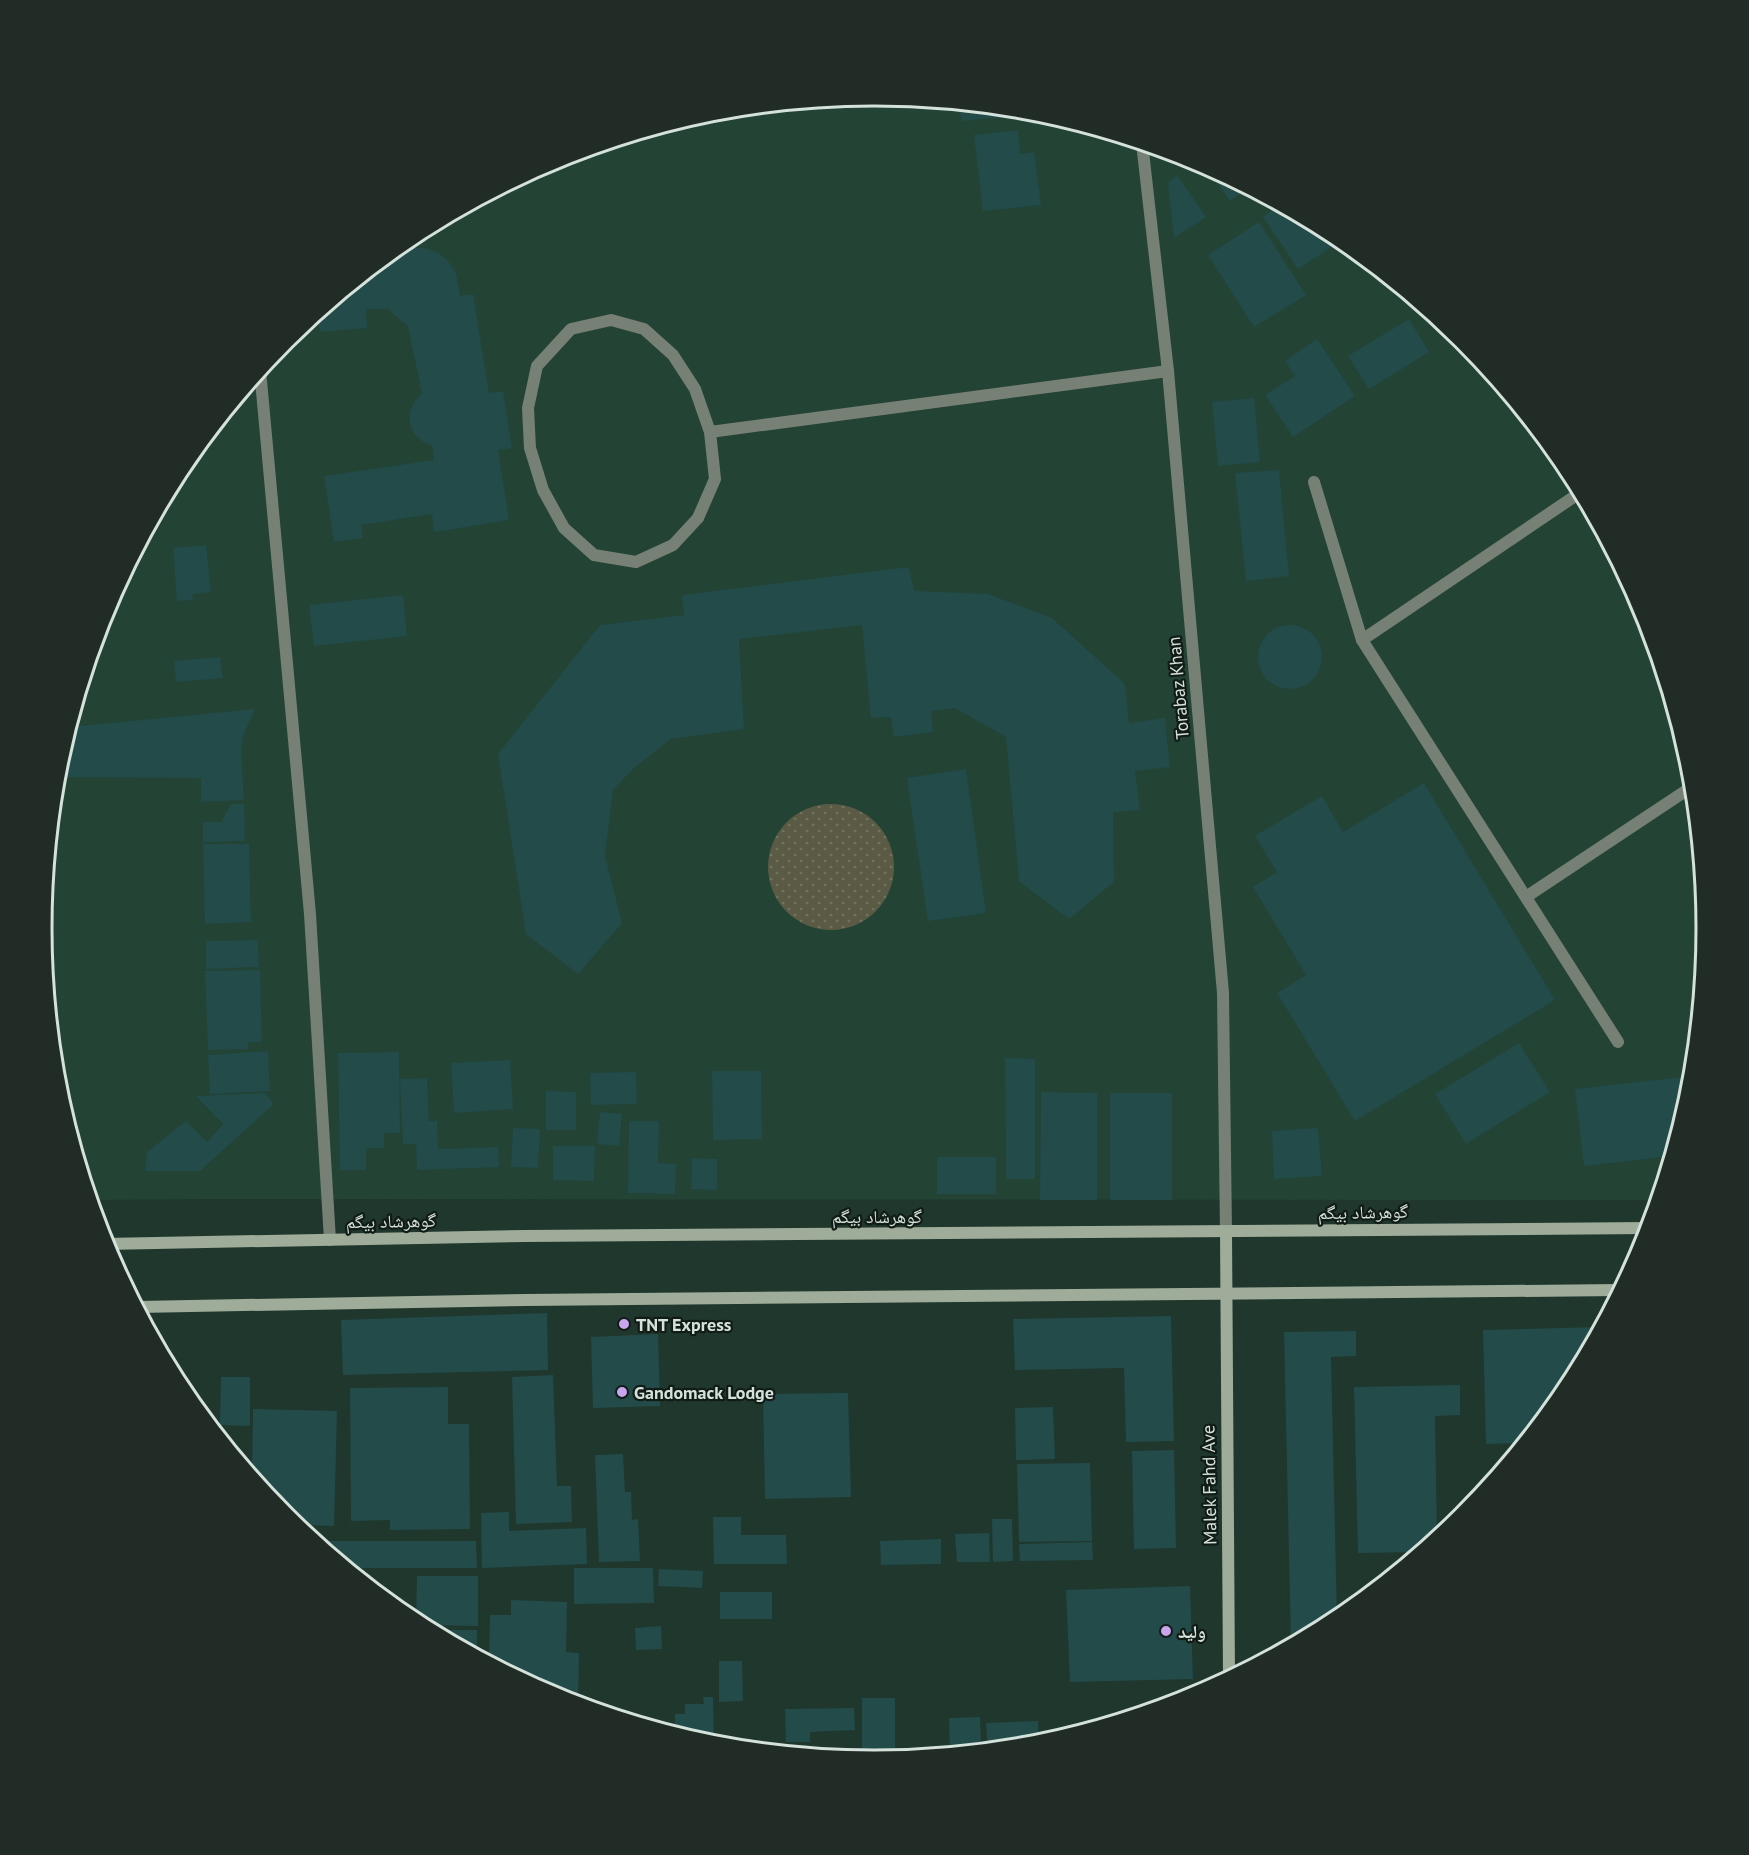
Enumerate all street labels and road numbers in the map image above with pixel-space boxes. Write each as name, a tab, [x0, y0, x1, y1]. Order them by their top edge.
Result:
street label: Torabaz Khan	[1162, 636, 1194, 740]
street label: گوهرشاد بیگم	[1318, 1200, 1409, 1225]
street label: گوهرشاد بیگم	[832, 1205, 923, 1229]
street label: گوهرشاد بیگم	[346, 1209, 437, 1234]
street label: Malek Fahd Ave	[1196, 1425, 1222, 1545]

